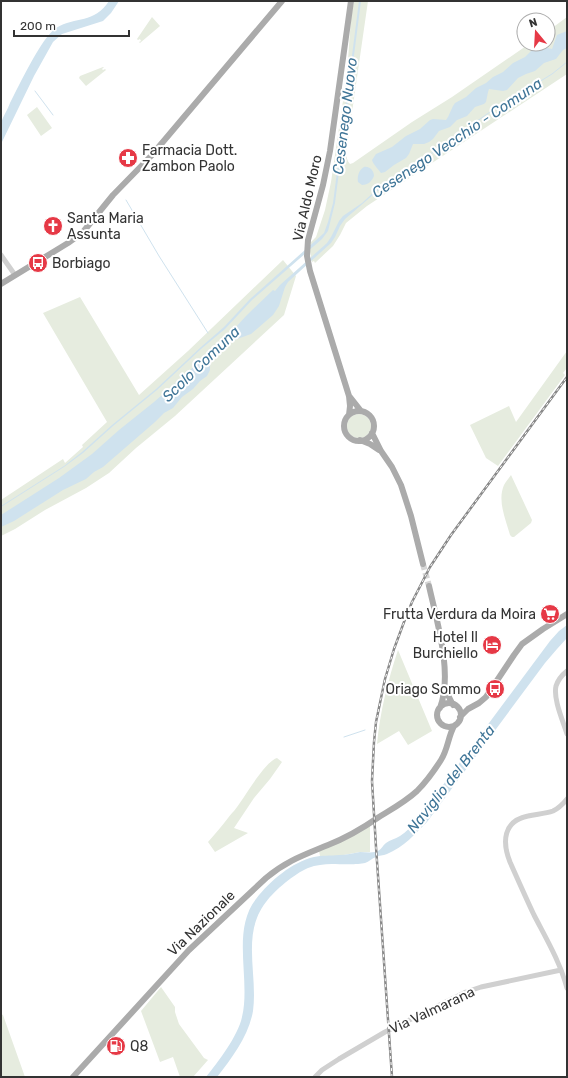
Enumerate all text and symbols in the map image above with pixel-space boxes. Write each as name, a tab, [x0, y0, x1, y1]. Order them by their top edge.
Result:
scale bar	[14, 12, 129, 38]
north arrow	[516, 12, 556, 52]
text: N	[527, 16, 539, 30]
text: 200 m	[20, 19, 56, 33]
water label: Cesenego Nuovo	[329, 56, 361, 175]
water label: Cesenego Vecchio - Comuna	[368, 74, 546, 202]
place label: Farmacia Dott. Zambon Paolo	[142, 142, 237, 175]
pharmacy icon: Farmacia Dott. Zambon Paolo	[117, 147, 139, 169]
street label: Via Aldo Moro	[289, 153, 326, 243]
place label: Santa Maria Assunta	[67, 210, 144, 243]
church icon: Santa Maria Assunta	[42, 215, 64, 237]
bus stop icon: Borbiago	[27, 252, 49, 274]
place label: Borbiago	[52, 255, 111, 272]
water label: Scolo Comuna	[158, 322, 244, 406]
supermarket icon: Frutta Verdura da Moira	[539, 603, 561, 625]
place label: Frutta Verdura da Moira	[383, 606, 536, 623]
place label: Hotel Il Burchiello	[413, 629, 478, 662]
hotel icon: Hotel Il Burchiello	[481, 634, 503, 656]
bus stop icon: Oriago Sommo	[484, 678, 506, 700]
place label: Oriago Sommo	[386, 681, 481, 698]
water label: Naviglio del Brenta	[403, 721, 499, 837]
street label: Via Nazionale	[164, 887, 239, 960]
street label: Via Valmarana	[387, 983, 478, 1038]
fuel station icon: Q8	[105, 1035, 127, 1057]
place label: Q8	[130, 1038, 148, 1055]

